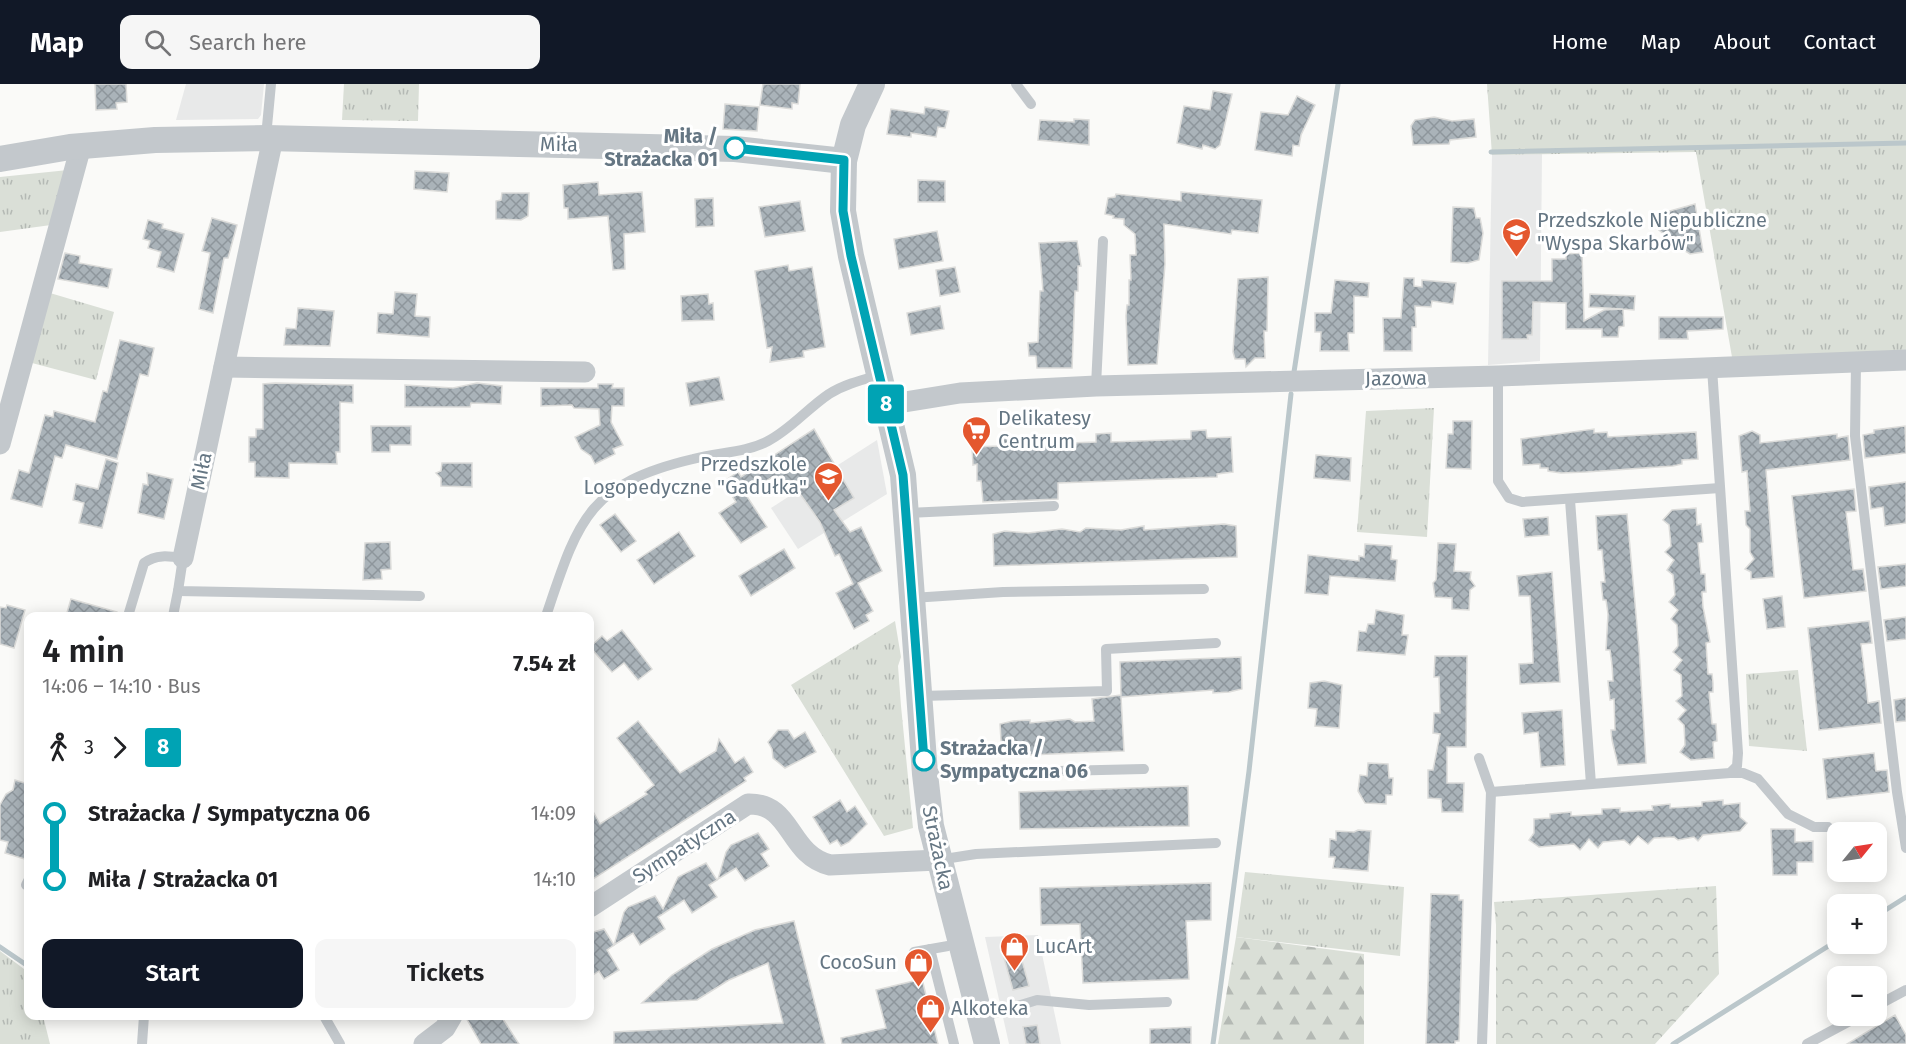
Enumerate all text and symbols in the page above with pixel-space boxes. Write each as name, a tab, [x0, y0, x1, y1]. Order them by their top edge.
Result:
search box	[120, 15, 540, 69]
text: Map	[30, 26, 84, 59]
icon: search	[141, 26, 174, 59]
text: Search here	[189, 29, 307, 56]
text: Home	[1552, 29, 1608, 55]
text: Map	[1641, 29, 1681, 55]
text: About	[1714, 29, 1771, 55]
text: Contact	[1804, 29, 1876, 55]
place label: Miła / Strażacka 01	[604, 124, 718, 171]
street label: Miła	[540, 132, 578, 156]
marker: Miła / Strażacka 01	[724, 137, 746, 159]
place label: Przedszkole Niepubliczne "Wyspa Skarbów"	[1537, 208, 1767, 255]
school or university icon: Przedszkole Niepubliczne "Wyspa Skarbów"	[1500, 216, 1532, 258]
street label: Jazowa	[1365, 365, 1427, 391]
line badge: 8	[866, 384, 906, 424]
text: 8	[880, 391, 892, 417]
place label: Delikatesy Centrum	[998, 406, 1091, 453]
supermarket icon: Delikatesy Centrum	[961, 414, 993, 456]
street label: Miła	[185, 450, 217, 492]
place label: Przedszkole Logopedyczne "Gadułka"	[583, 452, 807, 499]
school or university icon: Przedszkole Logopedyczne "Gadułka"	[812, 460, 844, 502]
text: 4 min	[42, 631, 125, 671]
text: 7.54 zł	[513, 650, 576, 677]
text: 14:06 – 14:10 · Bus	[42, 674, 201, 698]
icon: walk	[42, 731, 75, 764]
icon: forward	[103, 731, 136, 764]
text: 8	[157, 734, 169, 760]
text: 3	[84, 735, 94, 759]
place label: Strażacka / Sympatyczna 06	[940, 736, 1088, 783]
marker: Strażacka / Sympatyczna 06	[913, 749, 935, 771]
text: Strażacka / Sympatyczna 06	[88, 800, 370, 827]
text: 14:09	[530, 801, 576, 825]
street label: Sympatyczna	[628, 804, 740, 888]
street label: Strażacka	[917, 804, 959, 892]
north arrow	[1827, 822, 1887, 882]
map controls	[1827, 822, 1887, 1026]
text: Miła / Strażacka 01	[88, 866, 278, 893]
text: 14:10	[533, 867, 576, 891]
button: +	[1827, 894, 1887, 954]
shop icon: LucArt	[998, 930, 1030, 972]
place label: LucArt	[1035, 934, 1093, 958]
button: Start	[42, 939, 303, 1008]
button: Tickets	[315, 939, 576, 1008]
shop icon: CocoSun	[902, 946, 934, 988]
place label: CocoSun	[819, 950, 897, 974]
button: −	[1827, 966, 1887, 1026]
shop icon: Alkoteka	[914, 992, 946, 1034]
place label: Alkoteka	[951, 996, 1029, 1020]

